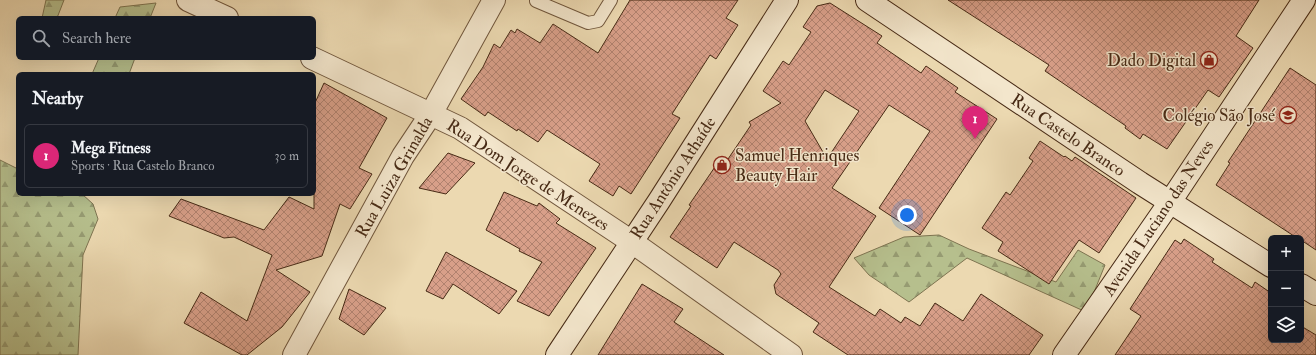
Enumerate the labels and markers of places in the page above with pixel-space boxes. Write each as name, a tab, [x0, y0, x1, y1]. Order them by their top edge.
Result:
place label: Dado Digital	[1107, 50, 1197, 71]
shop icon: Dado Digital	[1199, 50, 1219, 70]
place label: Colégio São José	[1163, 105, 1276, 127]
school or university icon: Colégio São José	[1278, 105, 1298, 125]
pin: 1	[962, 106, 988, 139]
place label: Samuel Henriques Beauty Hair	[735, 145, 859, 187]
shop icon: Samuel Henriques Beauty Hair	[712, 155, 732, 175]

